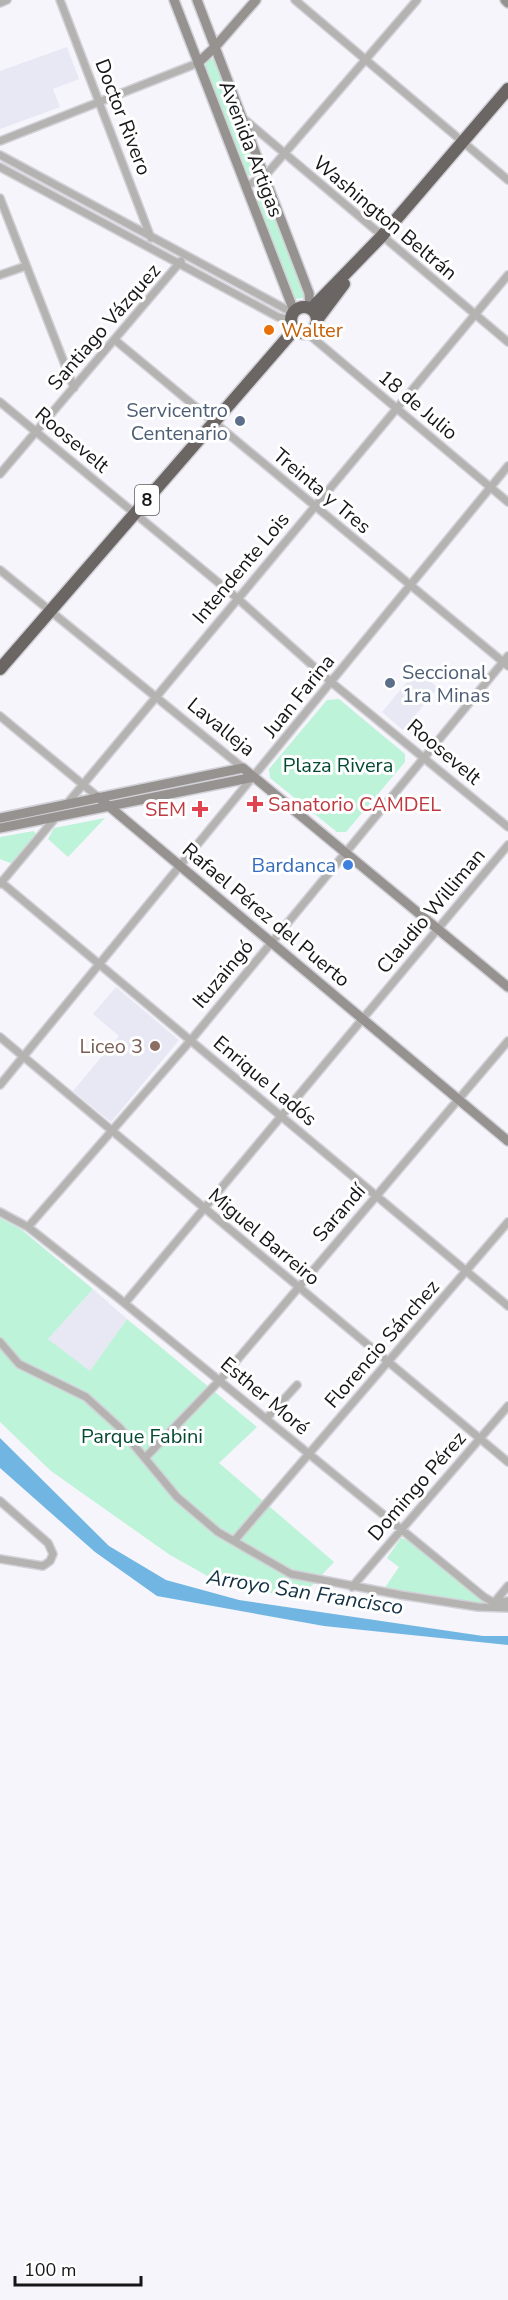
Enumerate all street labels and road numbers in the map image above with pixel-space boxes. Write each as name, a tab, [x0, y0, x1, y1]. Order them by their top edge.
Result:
street label: Doctor Rivero	[88, 55, 158, 179]
street label: Avenida Artigas	[213, 77, 289, 221]
street label: Washington Beltrán	[307, 150, 463, 286]
street label: Santiago Vázquez	[41, 258, 167, 396]
street label: 18 de Julio	[373, 364, 463, 446]
street label: Roosevelt	[29, 401, 116, 480]
street label: Treinta y Tres	[267, 442, 377, 540]
road number: 8	[135, 485, 159, 515]
street label: Intendente Lois	[186, 507, 296, 629]
street label: Juan Farina	[256, 649, 341, 744]
street label: Lavalleja	[182, 691, 260, 763]
street label: Roosevelt	[401, 713, 488, 792]
street label: Rafael Pérez del Puerto	[176, 837, 356, 993]
street label: Claudio Williman	[371, 843, 491, 979]
street label: Ituzaingó	[186, 934, 260, 1014]
street label: Enrique Ladós	[208, 1030, 322, 1132]
street label: Sarandí	[306, 1177, 372, 1248]
street label: Miguel Barreiro	[202, 1182, 326, 1292]
street label: Florencio Sánchez	[319, 1274, 445, 1414]
street label: Esther Moré	[215, 1351, 315, 1441]
street label: Domingo Pérez	[362, 1426, 472, 1546]

